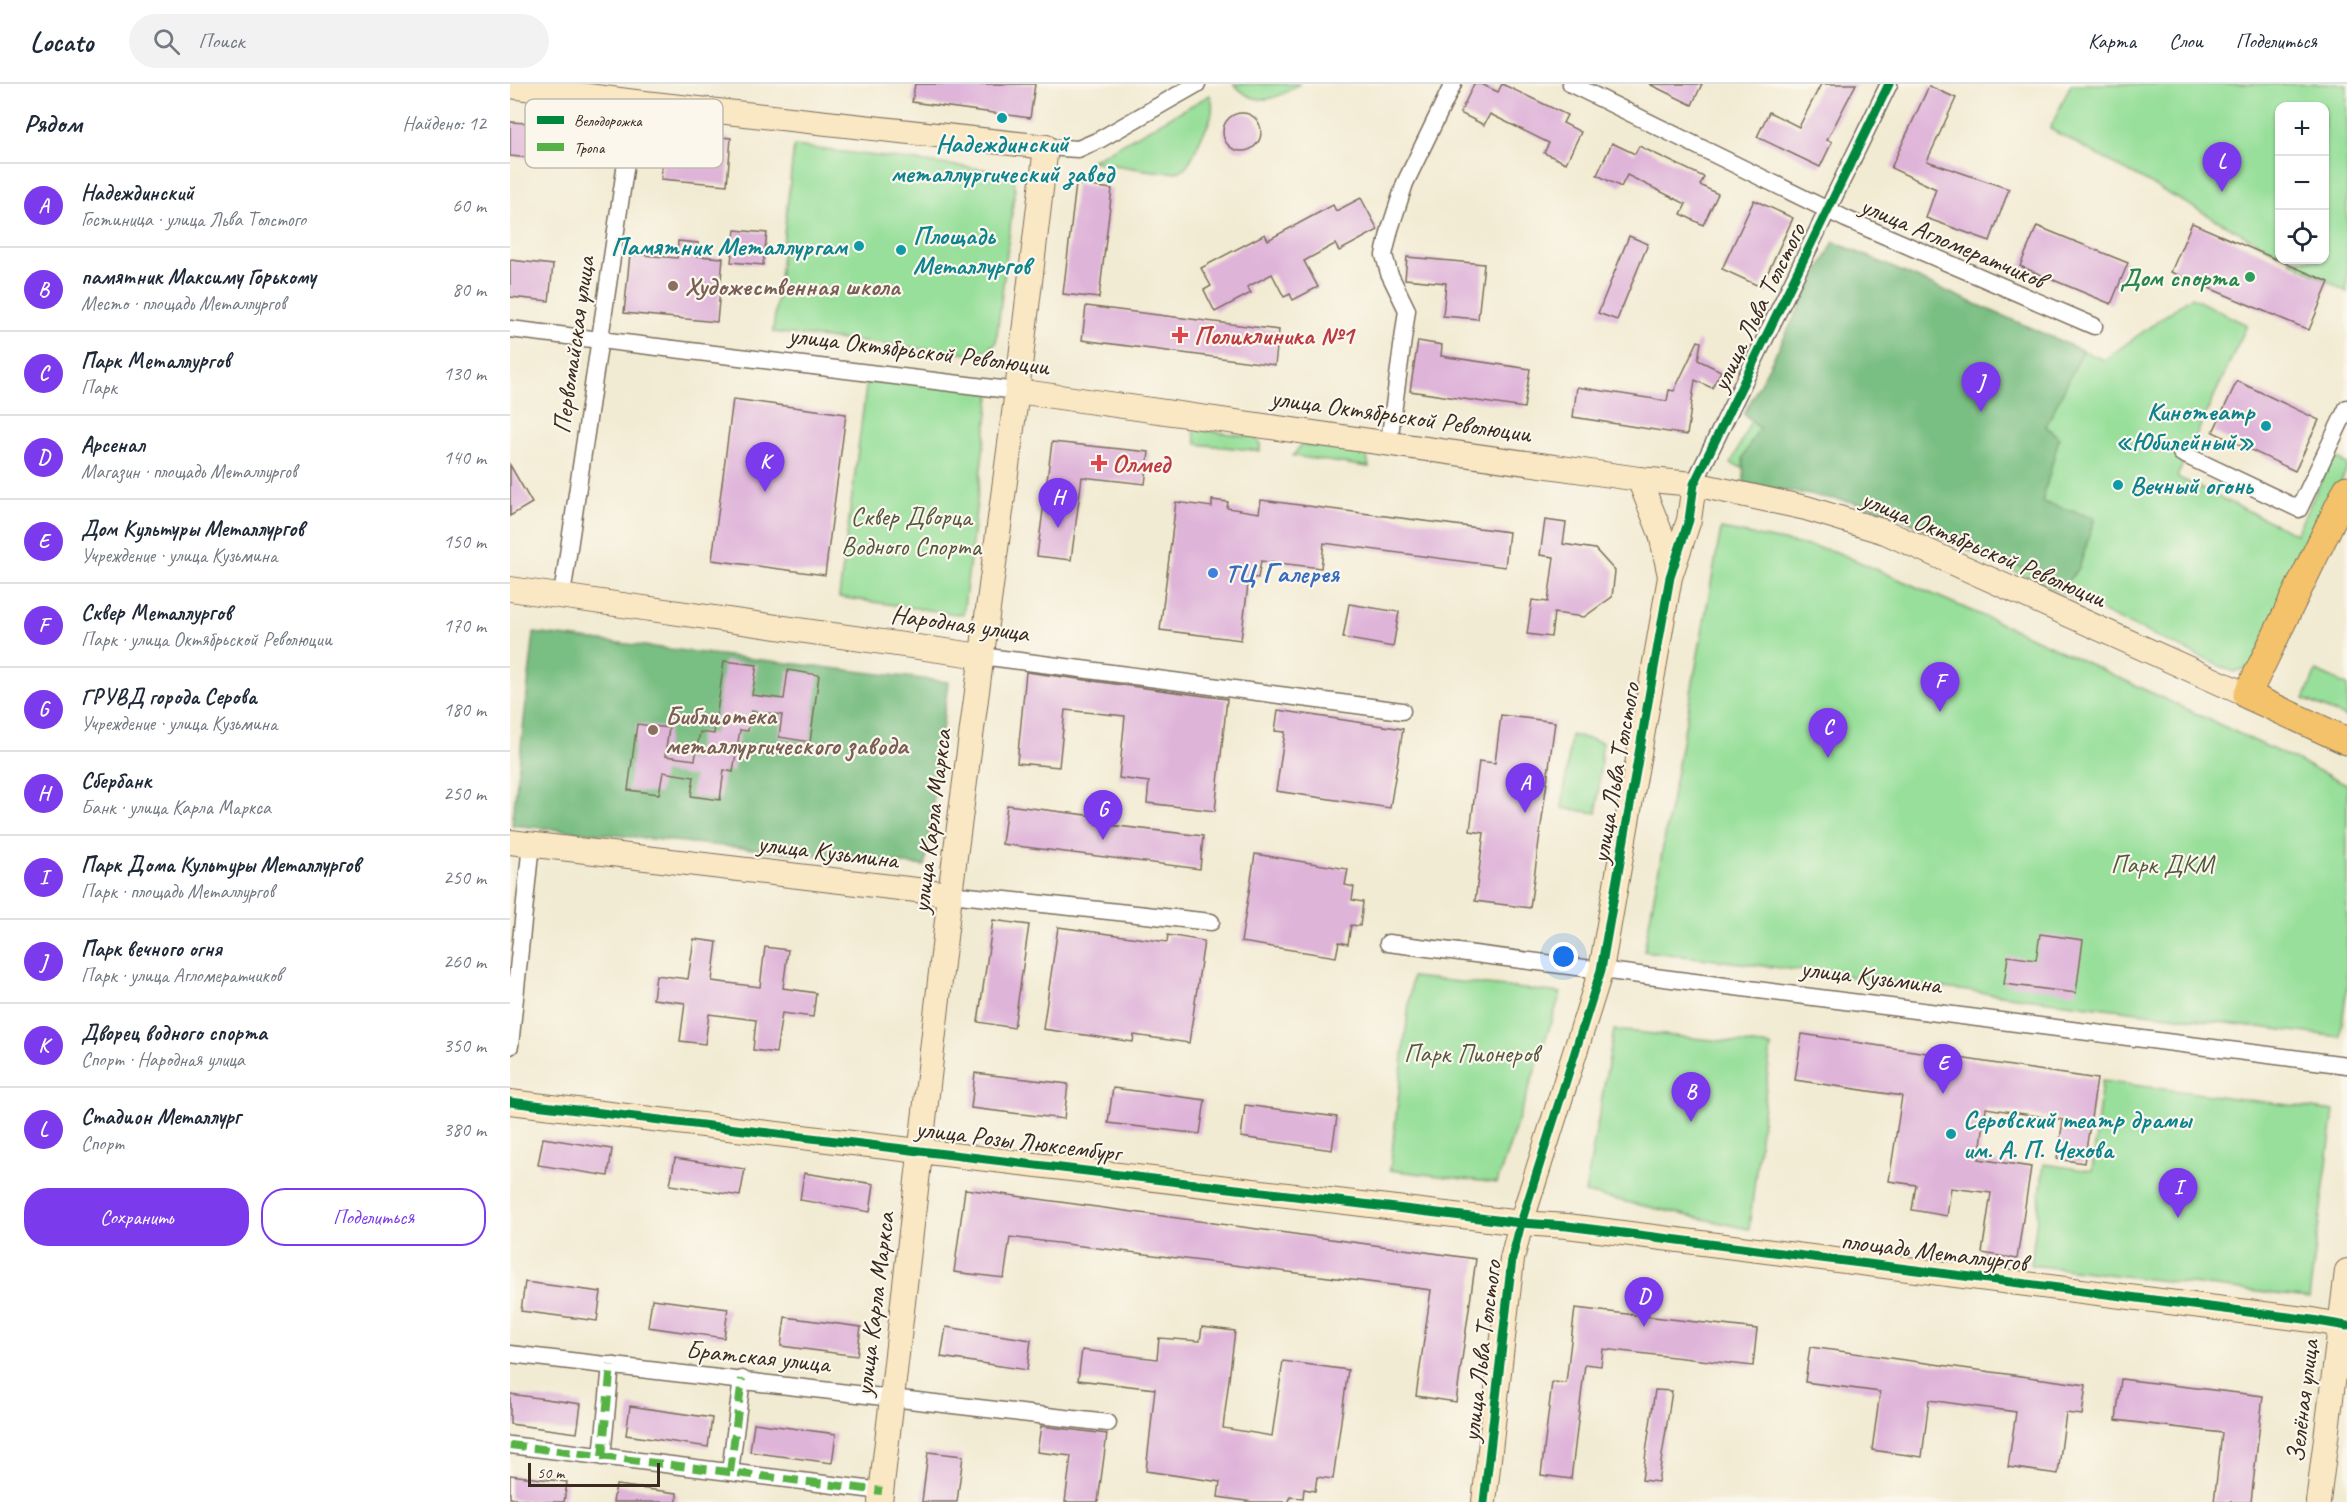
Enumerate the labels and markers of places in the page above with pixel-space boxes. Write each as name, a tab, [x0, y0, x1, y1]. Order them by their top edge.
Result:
marker: Надеждинский металлургический завод	[995, 111, 1009, 125]
place label: Надеждинский металлургический завод	[890, 127, 1116, 190]
pin: L	[2202, 142, 2242, 192]
place label: Площадь Металлургов	[913, 219, 1035, 282]
place label: Памятник Металлургам	[611, 230, 849, 263]
marker: Памятник Металлургам	[852, 239, 866, 253]
marker: Площадь Металлургов	[894, 243, 908, 257]
place label: Дом спорта	[2120, 261, 2241, 294]
place label: Художественная школа	[685, 270, 901, 303]
marker: Дом спорта	[2243, 270, 2257, 284]
marker: Художественная школа	[666, 279, 680, 293]
place label: Поликлиника №1	[1194, 319, 1357, 352]
marker: Поликлиника №1	[1171, 326, 1189, 344]
pin: J	[1962, 362, 2000, 412]
place label: Кинотеатр «Юбилейный»	[2115, 395, 2256, 458]
marker: Кинотеатр «Юбилейный»	[2259, 419, 2273, 433]
pin: K	[746, 442, 784, 492]
place label: Олмед	[1112, 447, 1172, 480]
marker: Олмед	[1090, 454, 1108, 472]
place label: Вечный огонь	[2130, 469, 2255, 502]
pin: H	[1038, 478, 1078, 528]
marker: Вечный огонь	[2111, 478, 2125, 492]
place label: ТЦ Галерея	[1225, 557, 1340, 590]
marker: ТЦ Галерея	[1206, 566, 1220, 580]
pin: F	[1920, 662, 1960, 712]
place label: Библиотека металлургического завода	[665, 699, 910, 762]
pin: C	[1808, 708, 1848, 758]
marker: Библиотека металлургического завода	[646, 723, 660, 737]
pin: A	[1506, 764, 1544, 813]
pin: G	[1084, 790, 1122, 840]
pin: E	[1924, 1044, 1962, 1094]
pin: B	[1672, 1072, 1710, 1122]
place label: Серовский театр драмы им. А. П. Чехова	[1963, 1103, 2194, 1166]
marker: Серовский театр драмы им. А. П. Чехова	[1944, 1127, 1958, 1141]
pin: I	[2158, 1168, 2198, 1218]
pin: D	[1624, 1278, 1664, 1327]

